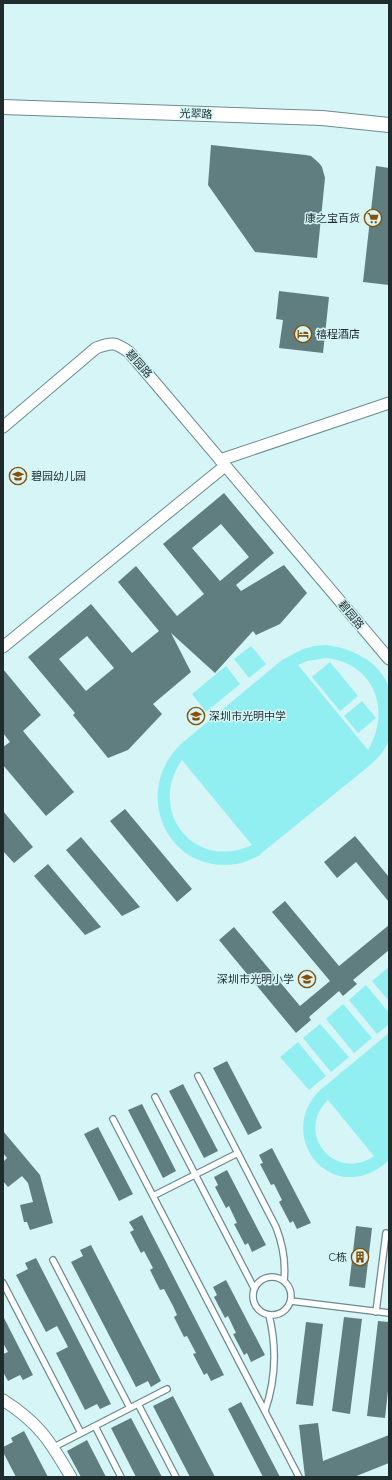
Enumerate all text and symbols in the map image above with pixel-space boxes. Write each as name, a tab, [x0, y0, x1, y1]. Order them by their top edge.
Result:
street label: 光翠路	[179, 107, 213, 121]
supermarket icon: 康之宝百货	[363, 208, 383, 228]
place label: 康之宝百货	[305, 212, 360, 225]
hotel icon: 禧程酒店	[293, 324, 313, 344]
place label: 禧程酒店	[316, 328, 360, 341]
street label: 碧园路	[123, 347, 155, 381]
school or university icon: 碧园幼儿园	[8, 466, 28, 486]
place label: 碧园幼儿园	[31, 470, 86, 483]
street label: 碧园路	[335, 598, 367, 632]
school or university icon: 深圳市光明中学	[186, 706, 206, 726]
place label: 深圳市光明中学	[209, 710, 286, 723]
school or university icon: 深圳市光明小学	[297, 969, 317, 989]
place label: 深圳市光明小学	[217, 973, 294, 986]
building icon: C栋	[350, 1247, 370, 1267]
place label: C栋	[328, 1251, 347, 1264]

